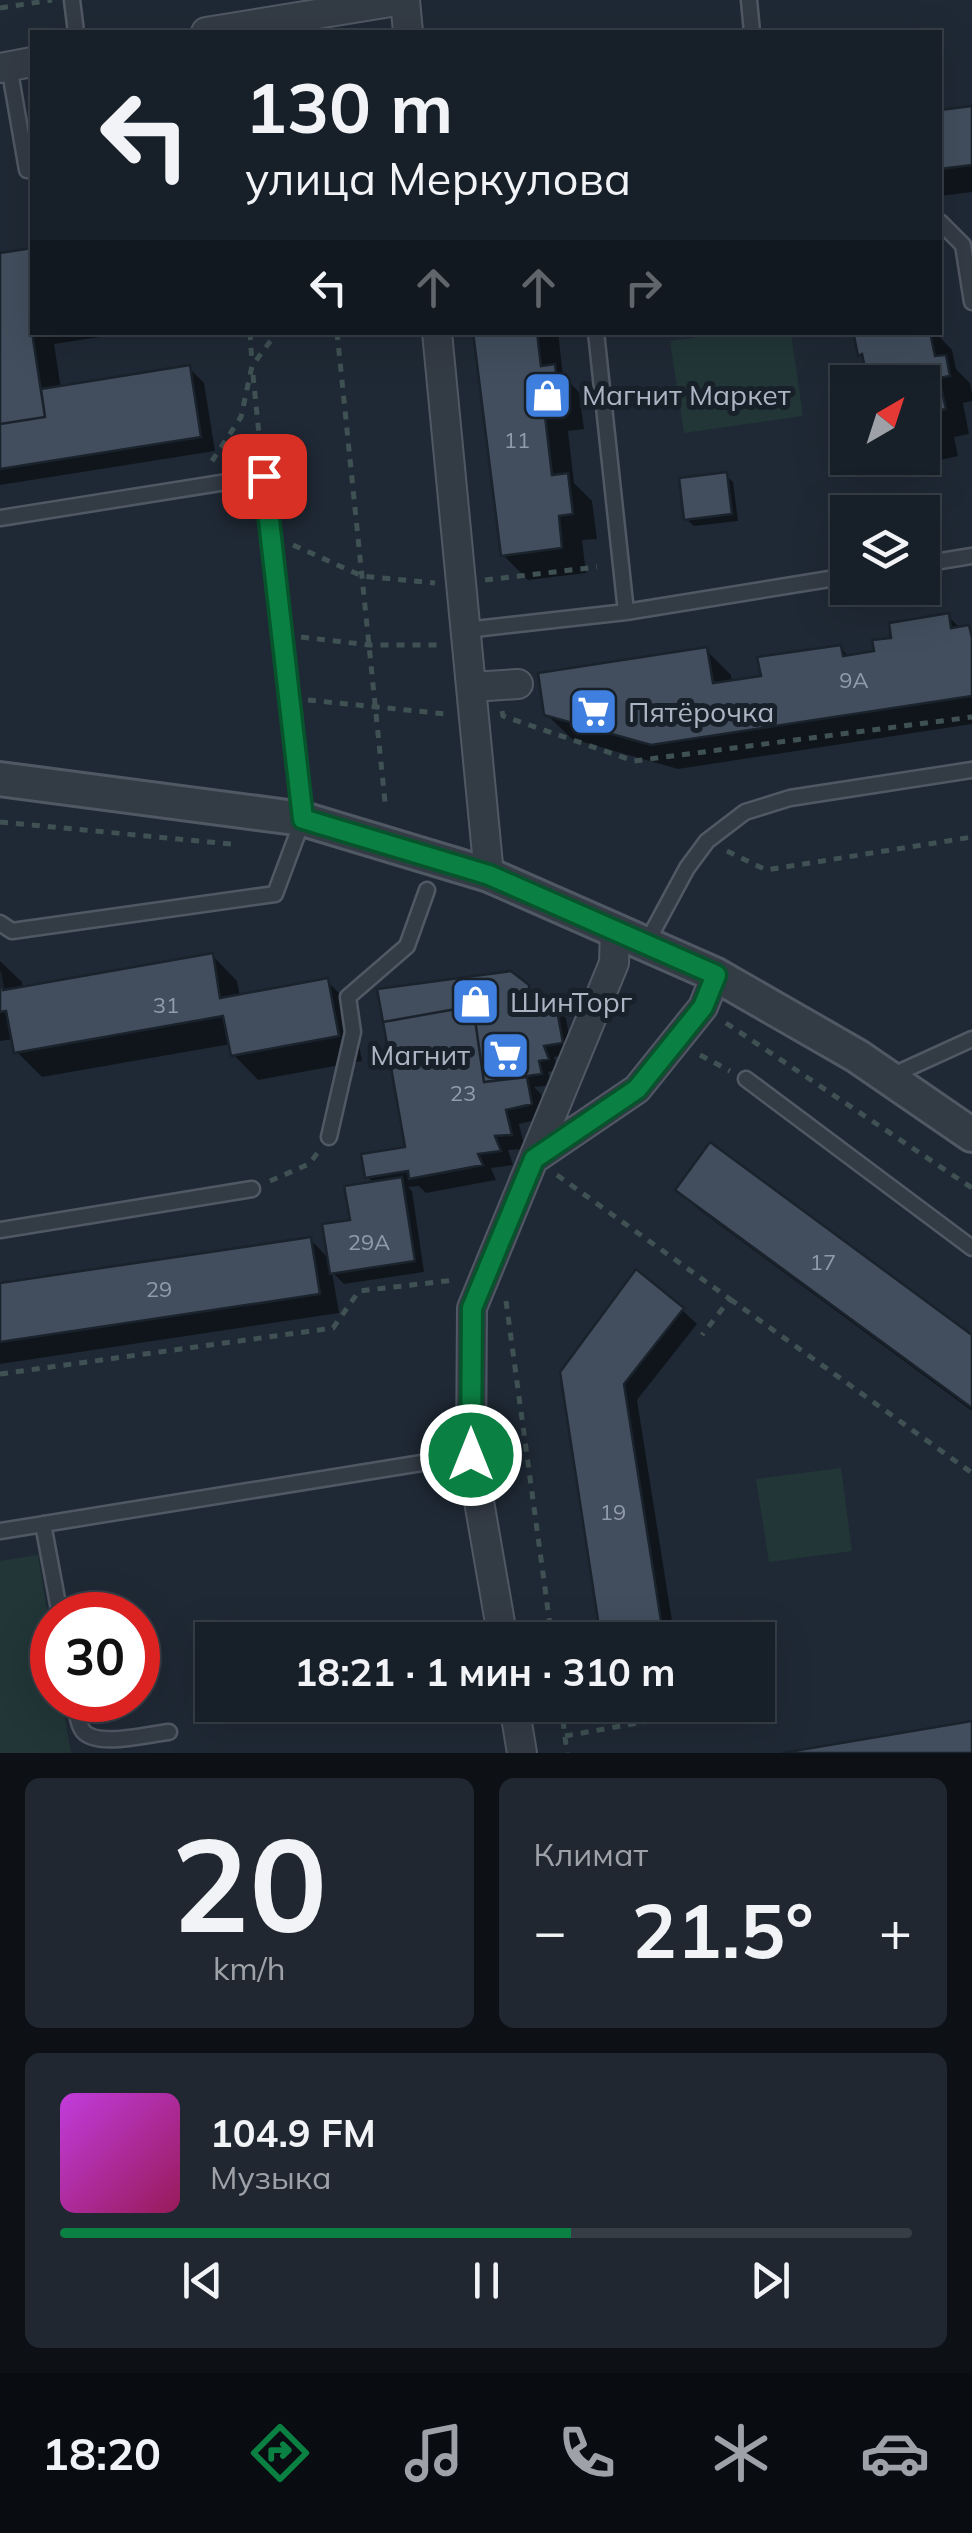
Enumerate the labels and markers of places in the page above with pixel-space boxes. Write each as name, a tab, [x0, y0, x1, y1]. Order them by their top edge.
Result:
shop icon: Магнит Маркет	[521, 369, 573, 421]
place label: Магнит Маркет	[582, 377, 791, 412]
pin	[222, 434, 307, 519]
supermarket icon: Пятёрочка	[567, 686, 619, 738]
place label: Пятёрочка	[628, 694, 774, 729]
shop icon: ШинТорг	[449, 976, 501, 1028]
place label: ШинТорг	[510, 984, 633, 1019]
supermarket icon: Магнит	[479, 1029, 531, 1081]
place label: Магнит	[370, 1037, 470, 1072]

